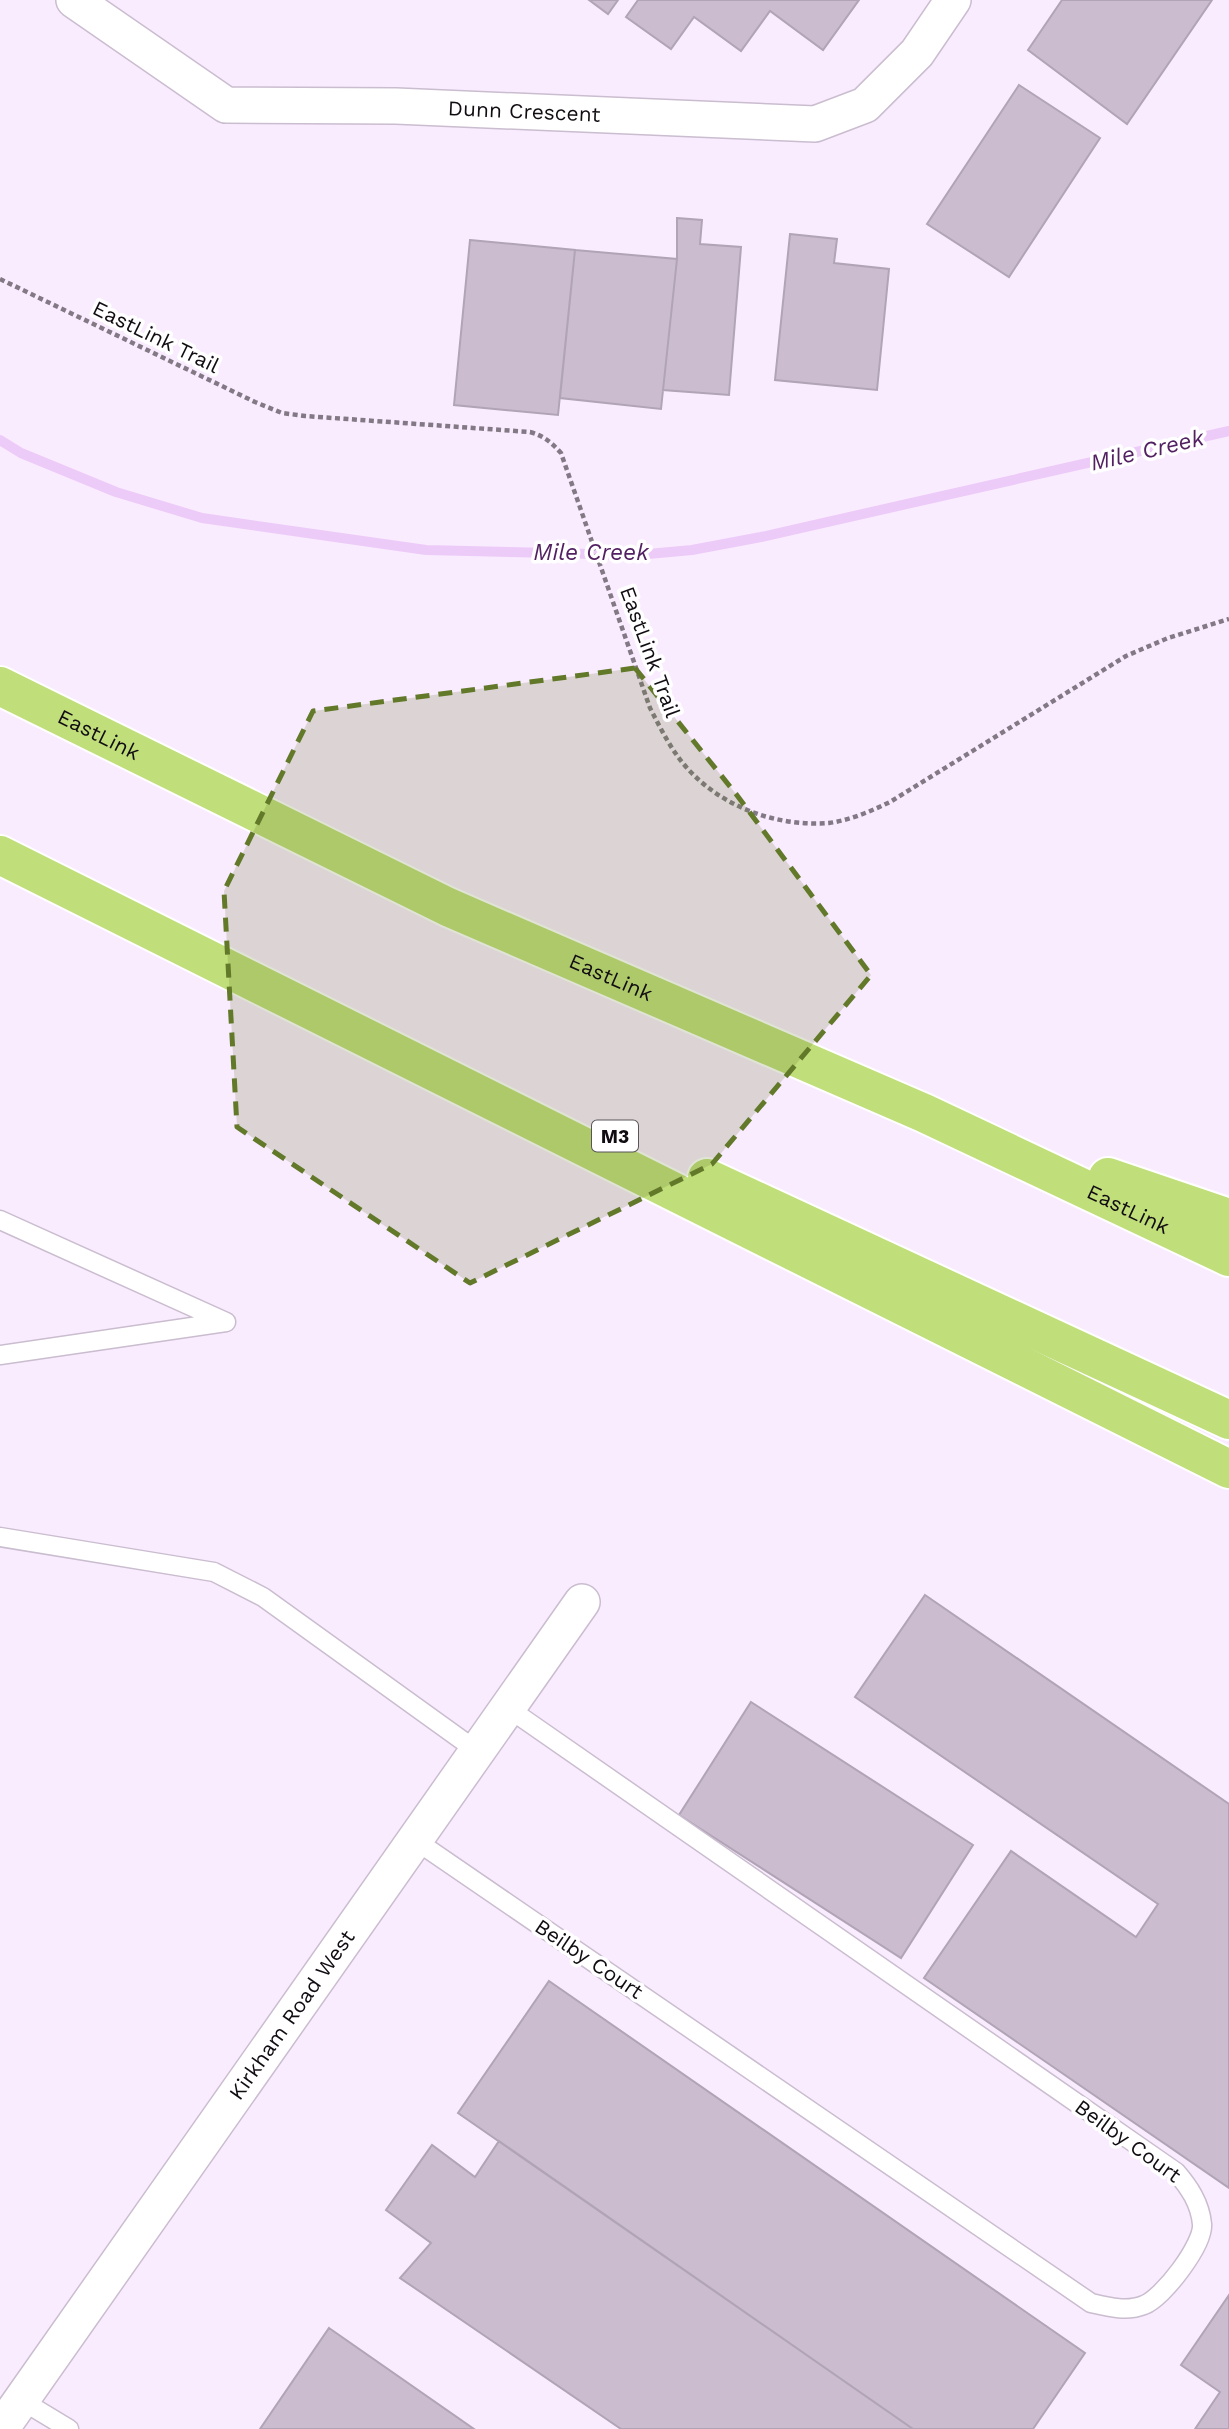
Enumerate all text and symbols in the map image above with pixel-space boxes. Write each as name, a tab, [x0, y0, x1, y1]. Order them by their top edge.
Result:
street label: Dunn Crescent	[447, 95, 601, 127]
street label: EastLink Trail	[89, 295, 224, 378]
water label: Mile Creek	[1088, 424, 1208, 477]
water label: Mile Creek	[533, 539, 650, 566]
street label: EastLink Trail	[615, 583, 686, 721]
street label: EastLink	[54, 703, 144, 765]
street label: EastLink	[566, 948, 657, 1006]
road number: M3	[592, 1120, 638, 1152]
street label: EastLink	[1083, 1179, 1174, 1239]
street label: Beilby Court	[531, 1913, 648, 2004]
street label: Kirkham Road West	[223, 1925, 360, 2104]
street label: Beilby Court	[1070, 2094, 1186, 2188]

